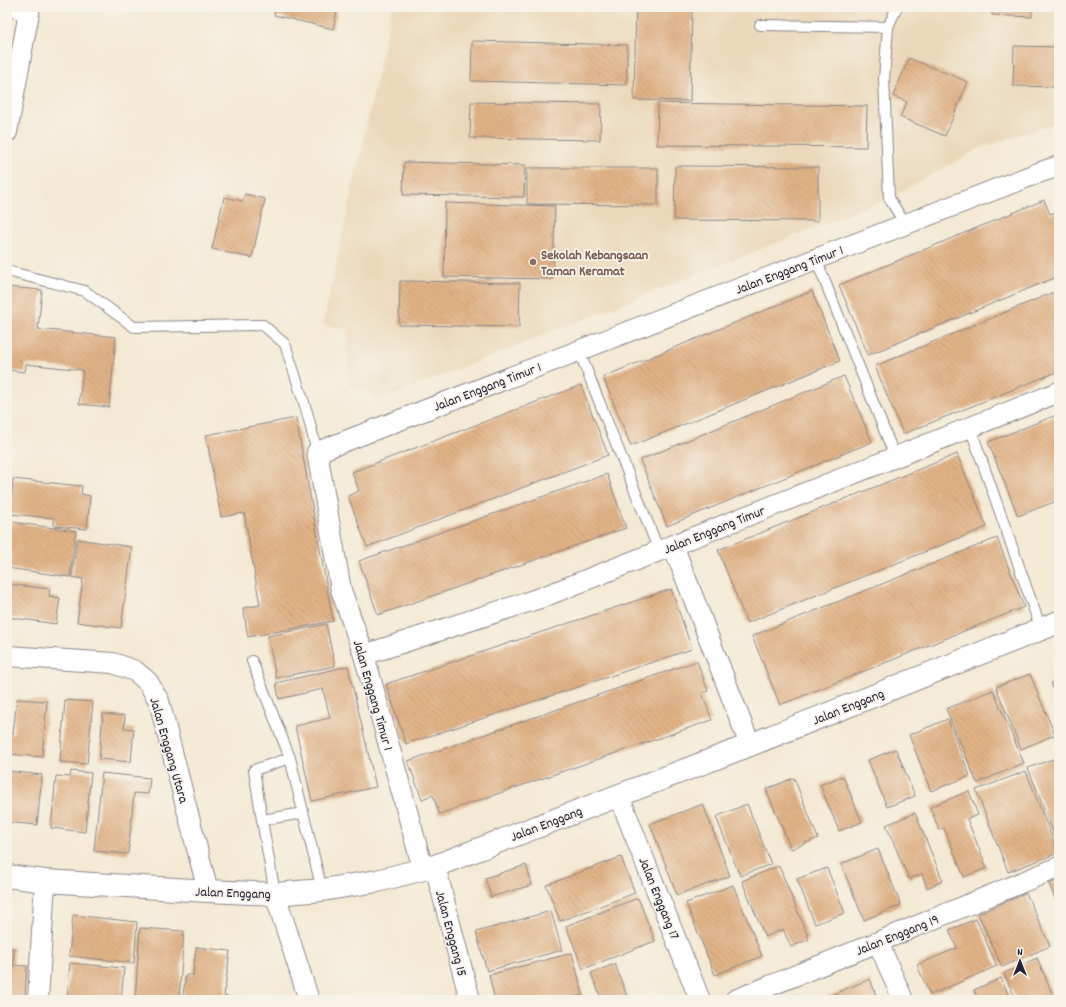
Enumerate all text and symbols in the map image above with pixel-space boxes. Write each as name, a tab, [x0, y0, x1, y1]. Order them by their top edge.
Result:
street label: Jalan Enggang Timur 1	[733, 241, 847, 301]
place label: Sekolah Kebangsaan Taman Keramat	[541, 246, 649, 282]
marker: Sekolah Kebangsaan Taman Keramat	[528, 257, 538, 267]
street label: Jalan Enggang Timur 1	[431, 358, 545, 418]
street label: Jalan Enggang Timur	[661, 501, 769, 560]
street label: Jalan Enggang Timur 1	[347, 638, 397, 753]
street label: Jalan Enggang	[810, 684, 887, 731]
street label: Jalan Enggang Utara	[143, 695, 193, 806]
street label: Jalan Enggang	[508, 802, 586, 848]
street label: Jalan Enggang 17	[633, 855, 684, 943]
street label: Jalan Enggang	[195, 883, 271, 905]
street label: Jalan Enggang 15	[429, 888, 471, 979]
street label: Jalan Enggang 19	[853, 910, 942, 962]
north arrow	[1000, 941, 1040, 981]
text: N	[1017, 945, 1023, 961]

